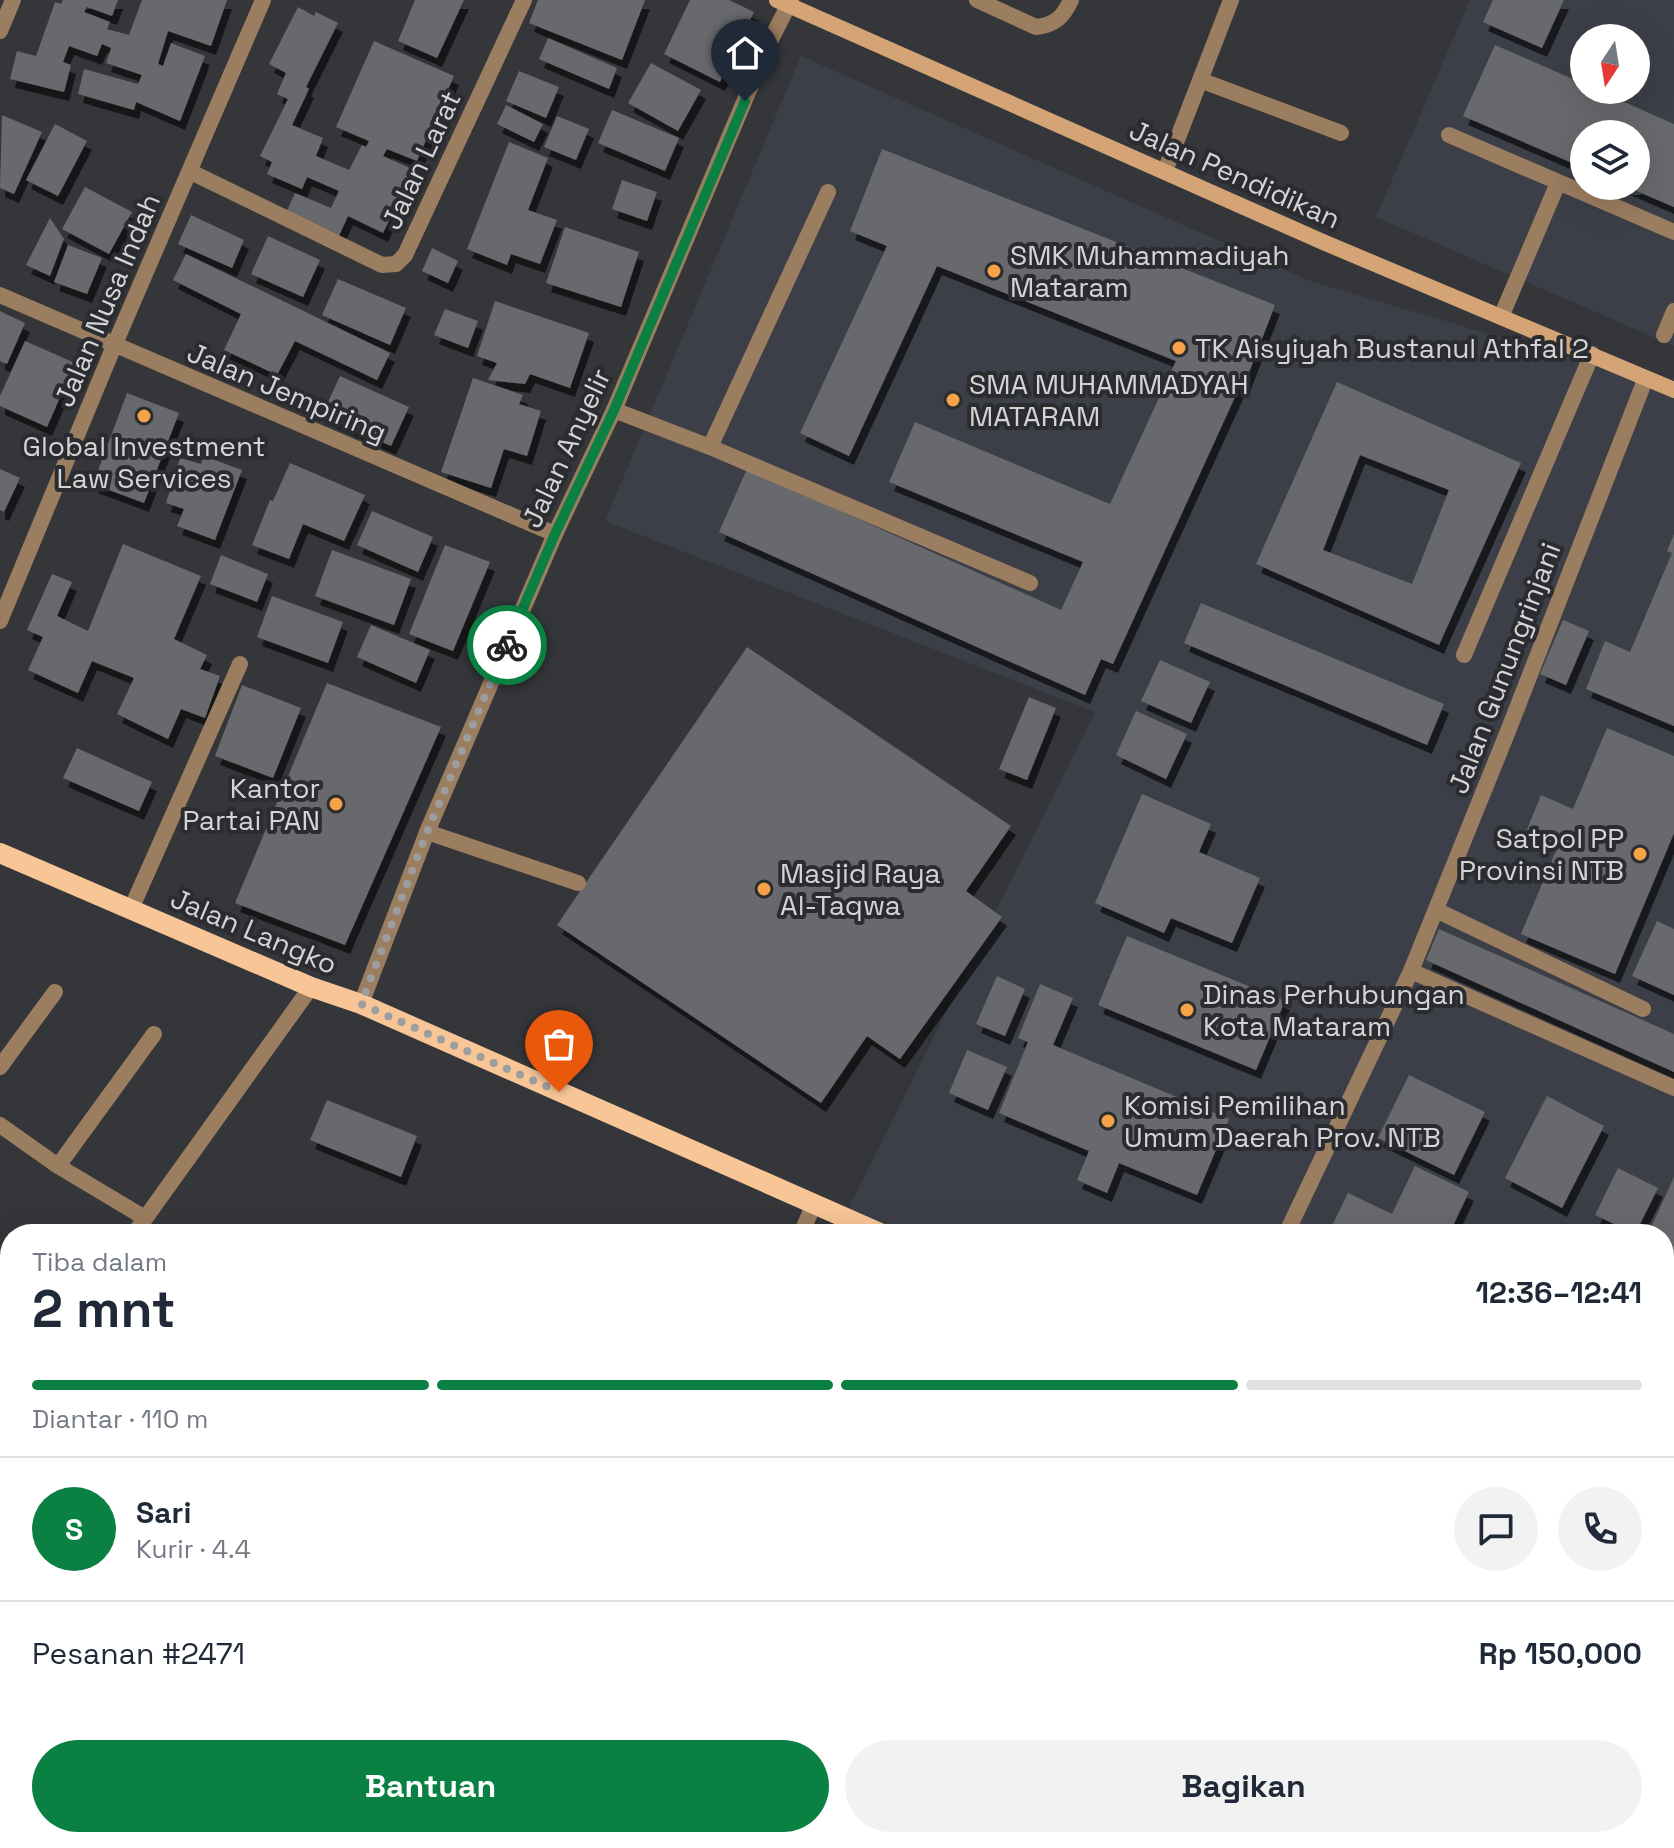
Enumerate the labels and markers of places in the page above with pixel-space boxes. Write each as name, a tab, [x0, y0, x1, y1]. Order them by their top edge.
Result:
pin	[711, 19, 779, 101]
place label: SMK Muhammadiyah Mataram	[1010, 237, 1289, 305]
marker: SMK Muhammadiyah Mataram	[985, 262, 1003, 280]
place label: TK Aisyiyah Bustanul Athfal 2	[1195, 330, 1589, 366]
marker: TK Aisyiyah Bustanul Athfal 2	[1170, 339, 1188, 357]
place label: SMA MUHAMMADYAH MATARAM	[969, 366, 1249, 434]
marker: SMA MUHAMMADYAH MATARAM	[944, 391, 962, 409]
marker: Global Investment Law Services	[135, 407, 153, 425]
place label: Global Investment Law Services	[22, 428, 266, 496]
place label: Kantor Partai PAN	[182, 770, 320, 838]
marker: Kantor Partai PAN	[327, 795, 345, 813]
place label: Satpol PP Provinsi NTB	[1459, 820, 1624, 888]
marker: Satpol PP Provinsi NTB	[1631, 845, 1649, 863]
place label: Masjid Raya Al-Taqwa	[780, 855, 941, 923]
marker: Masjid Raya Al-Taqwa	[755, 880, 773, 898]
place label: Dinas Perhubungan Kota Mataram	[1203, 976, 1465, 1044]
marker: Dinas Perhubungan Kota Mataram	[1178, 1001, 1196, 1019]
pin	[525, 1010, 593, 1092]
place label: Komisi Pemilihan Umum Daerah Prov. NTB	[1124, 1087, 1441, 1155]
marker: Komisi Pemilihan Umum Daerah Prov. NTB	[1099, 1112, 1117, 1130]

